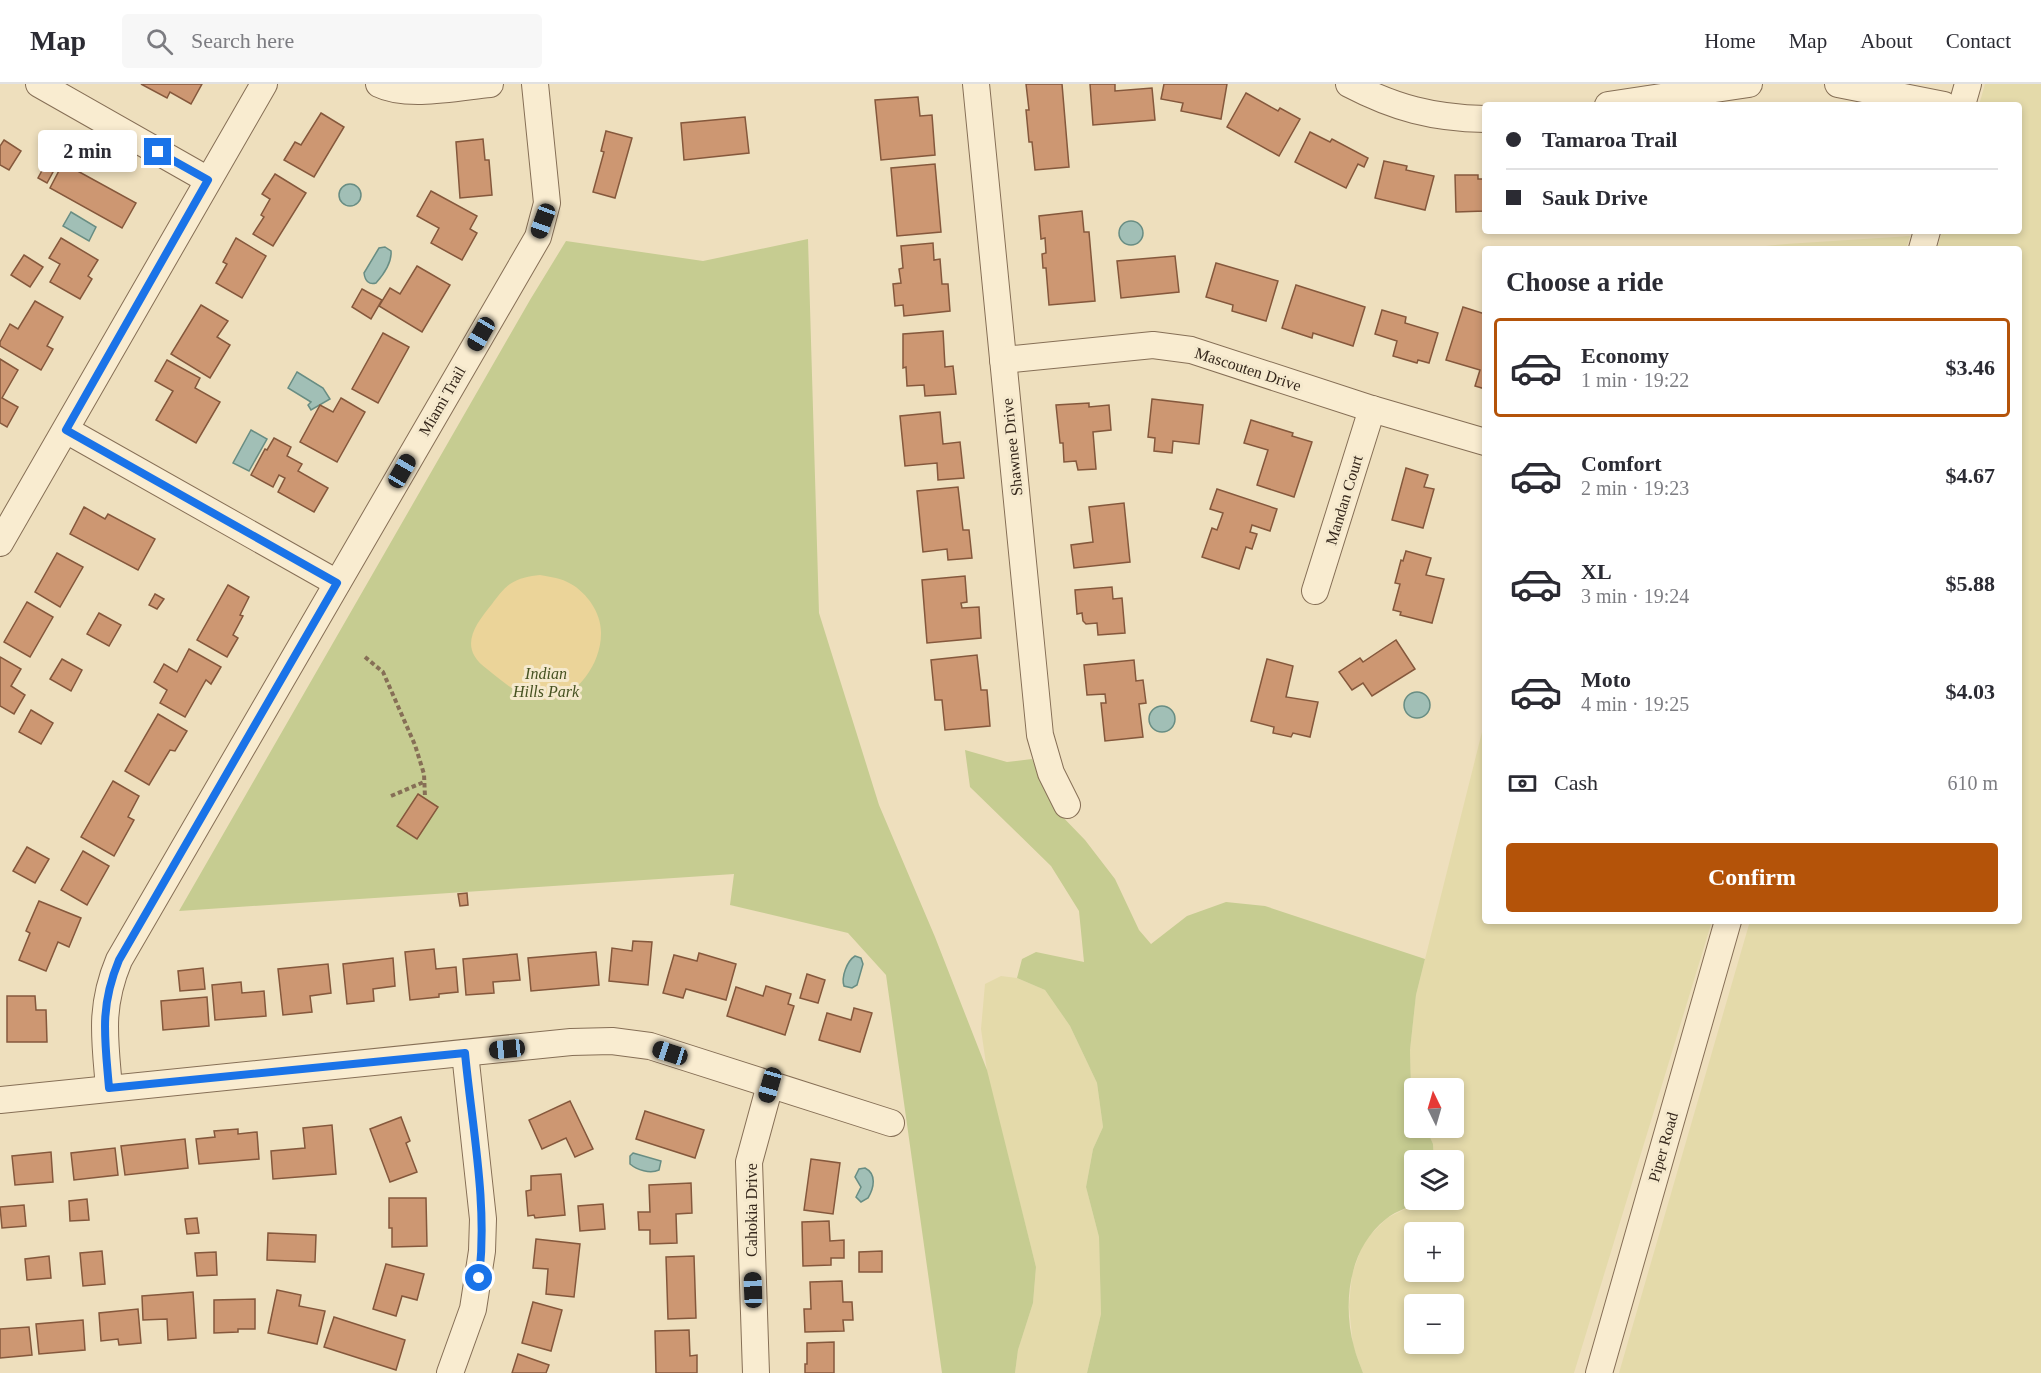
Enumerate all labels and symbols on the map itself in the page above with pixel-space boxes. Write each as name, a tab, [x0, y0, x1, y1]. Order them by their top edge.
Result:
callout: 2 min	[38, 131, 137, 173]
route end	[144, 138, 171, 165]
car	[528, 201, 558, 241]
car	[464, 314, 498, 354]
street label: Mascouten Drive	[1193, 344, 1303, 394]
street label: Miami Trail	[415, 363, 469, 439]
street label: Shawnee Drive	[998, 397, 1026, 497]
car	[385, 451, 419, 491]
street label: Mandan Court	[1322, 453, 1366, 547]
park label: Indian Hills Park	[512, 665, 580, 700]
car	[488, 1038, 526, 1060]
car	[650, 1039, 690, 1067]
car	[756, 1065, 784, 1105]
north arrow	[1404, 1078, 1464, 1138]
street label: Piper Road	[1645, 1110, 1682, 1184]
street label: Cahokia Drive	[743, 1163, 760, 1257]
route start	[465, 1264, 492, 1291]
car	[743, 1272, 763, 1308]

